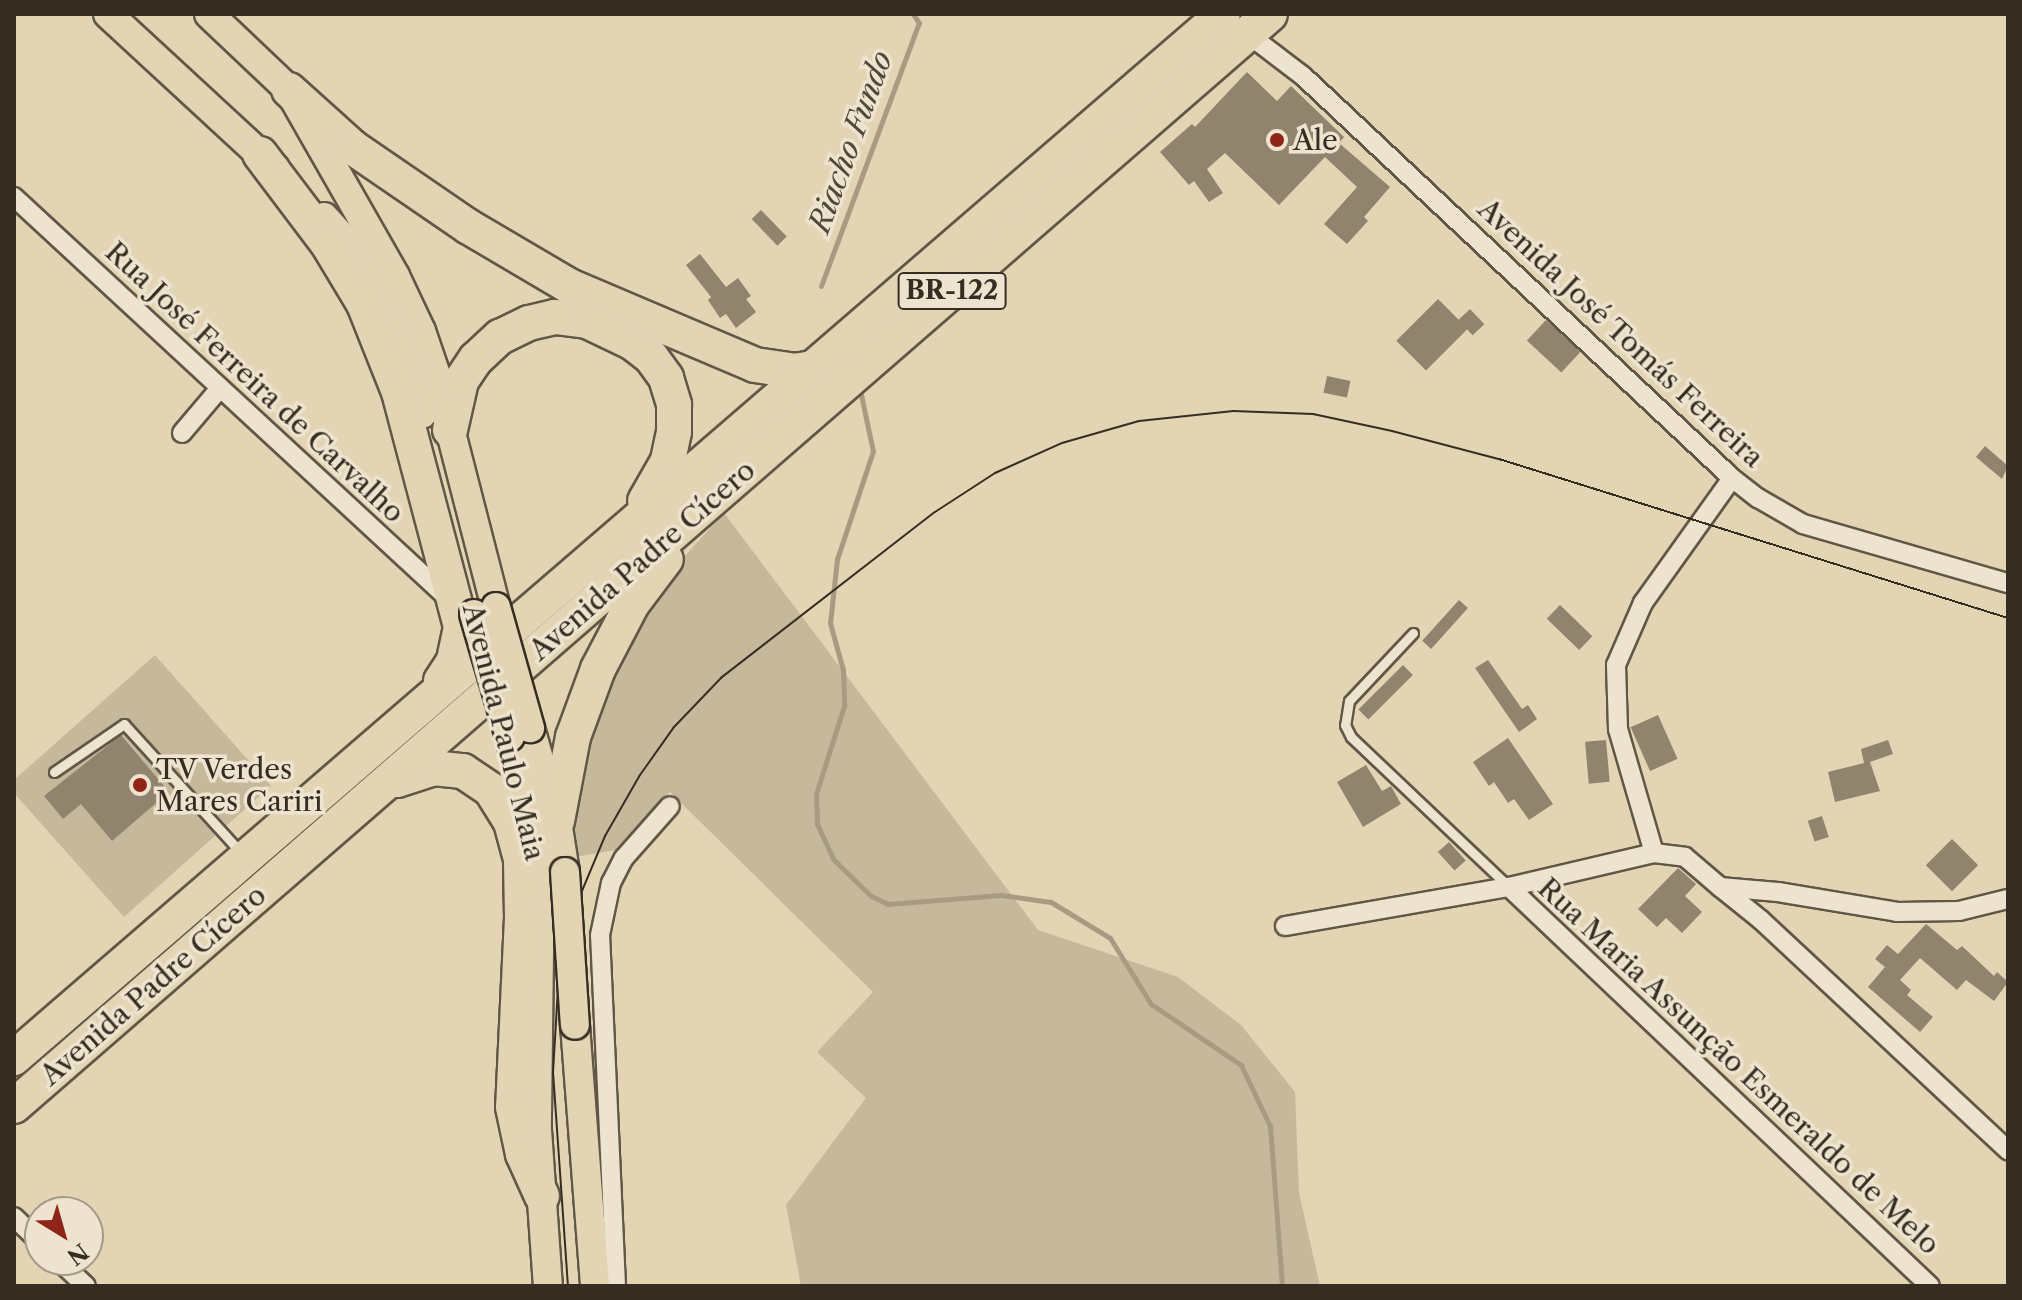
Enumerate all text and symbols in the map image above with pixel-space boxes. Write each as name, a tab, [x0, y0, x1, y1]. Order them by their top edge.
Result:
water label: Riacho Fundo	[802, 46, 900, 238]
place label: Ale	[1293, 123, 1338, 157]
marker: Ale	[1268, 131, 1286, 149]
street label: Avenida José Tomás Ferreira	[1471, 191, 1771, 475]
street label: Rua José Ferreira de Carvalho	[99, 235, 411, 529]
road number: BR-122	[896, 269, 1008, 313]
street label: Avenida Padre Cícero	[522, 453, 762, 667]
street label: Avenida Paulo Maia	[456, 600, 552, 864]
place label: TV Verdes Mares Cariri	[156, 752, 323, 818]
marker: TV Verdes Mares Cariri	[131, 776, 149, 794]
street label: Rua Maria Assunção Esmeraldo de Melo	[1531, 870, 1947, 1262]
street label: Avenida Padre Cícero	[33, 878, 273, 1092]
north arrow	[24, 1196, 104, 1276]
text: N	[62, 1237, 93, 1271]

